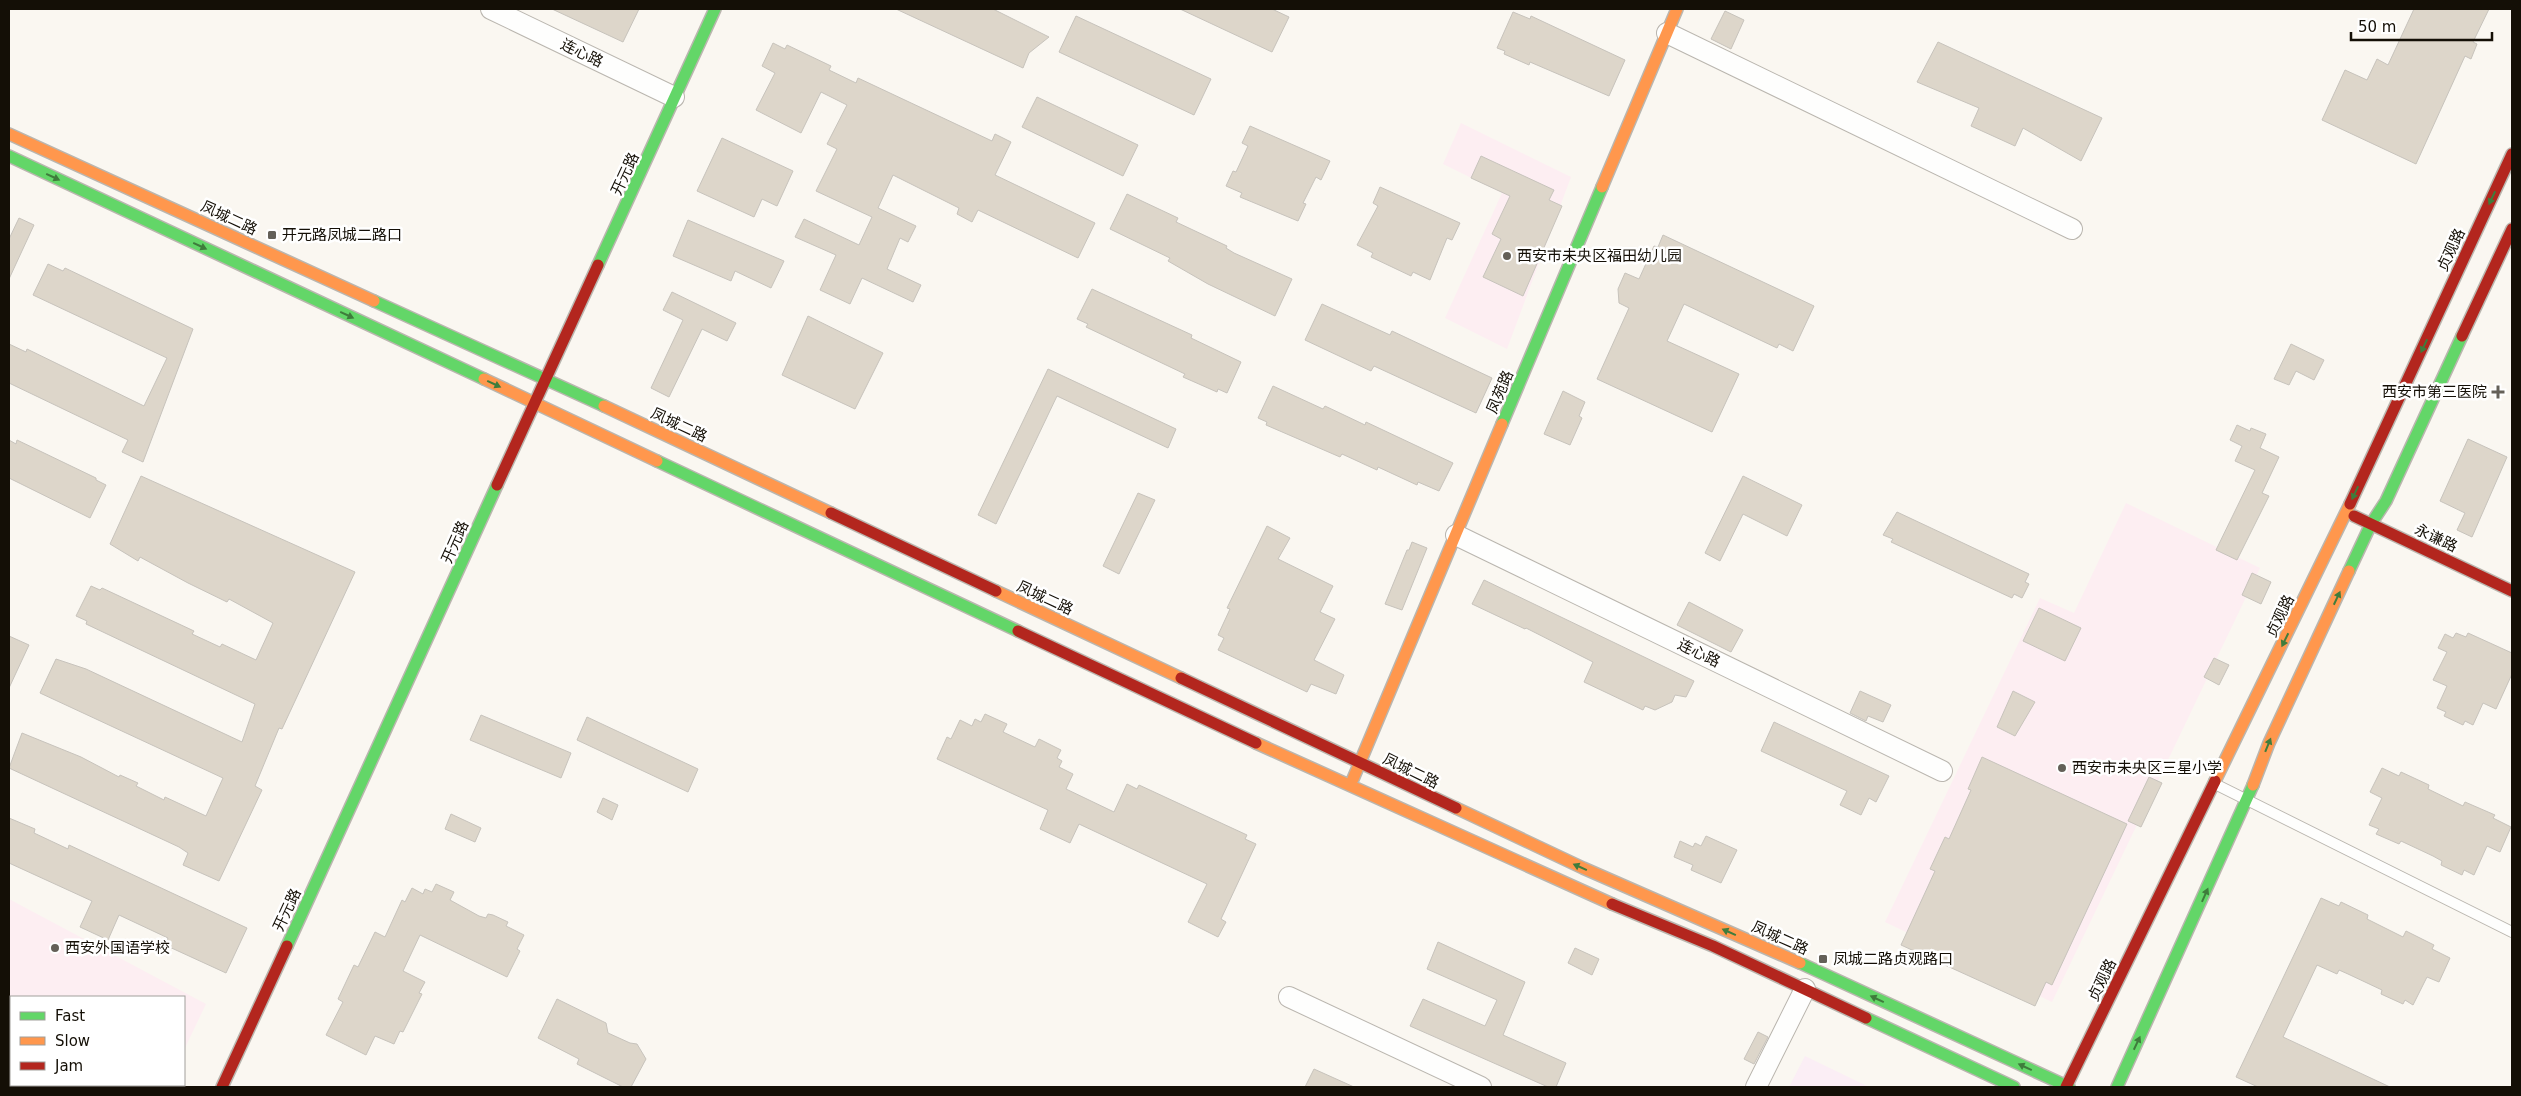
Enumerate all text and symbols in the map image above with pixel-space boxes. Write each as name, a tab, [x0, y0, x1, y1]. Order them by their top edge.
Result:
scale bar	[2351, 10, 2492, 42]
text: 50 m	[2358, 18, 2396, 36]
street label: 连心路	[558, 35, 606, 71]
street label: 开元路	[607, 150, 643, 198]
one-way arrow	[46, 173, 60, 181]
one-way arrow	[2487, 191, 2495, 205]
street label: 凤城二路	[198, 197, 260, 239]
place label: 开元路凤城二路口	[282, 226, 402, 244]
street label: 贞观路	[2433, 226, 2469, 274]
marker: 开元路凤城二路口	[266, 229, 278, 241]
one-way arrow	[193, 242, 207, 250]
place label: 西安市未央区福田幼儿园	[1517, 247, 1682, 265]
marker: 西安市未央区福田幼儿园	[1501, 250, 1513, 262]
one-way arrow	[340, 312, 354, 320]
one-way arrow	[2419, 339, 2427, 353]
street label: 凤苑路	[1483, 368, 1517, 416]
one-way arrow	[487, 381, 501, 389]
place label: 西安市第三医院	[2382, 383, 2487, 401]
marker: 西安市第三医院	[2491, 385, 2505, 399]
street label: 凤城二路	[648, 404, 710, 446]
one-way arrow	[2351, 486, 2359, 500]
street label: 开元路	[438, 518, 472, 566]
street label: 永谦路	[2412, 520, 2460, 556]
street label: 凤城二路	[1014, 577, 1076, 619]
one-way arrow	[2333, 591, 2341, 605]
street label: 贞观路	[2262, 592, 2298, 640]
one-way arrow	[2281, 633, 2289, 647]
street label: 连心路	[1675, 635, 1723, 671]
one-way arrow	[2265, 738, 2273, 753]
street label: 凤城二路	[1380, 750, 1442, 792]
place label: 西安市未央区三星小学	[2072, 759, 2222, 777]
marker: 西安市未央区三星小学	[2056, 762, 2068, 774]
one-way arrow	[1573, 863, 1587, 871]
street label: 开元路	[269, 886, 305, 934]
one-way arrow	[2201, 888, 2209, 902]
street label: 凤城二路	[1749, 918, 1811, 958]
one-way arrow	[1722, 928, 1736, 936]
place label: 西安外国语学校	[65, 939, 170, 957]
marker: 西安外国语学校	[49, 942, 61, 954]
place label: 凤城二路贞观路口	[1833, 950, 1953, 968]
marker: 凤城二路贞观路口	[1817, 953, 1829, 965]
street label: 贞观路	[2084, 956, 2120, 1004]
one-way arrow	[1870, 994, 1885, 1003]
legend	[10, 996, 185, 1086]
text: Fast	[55, 1007, 85, 1025]
text: Slow	[55, 1032, 90, 1050]
one-way arrow	[2134, 1036, 2142, 1050]
text: Jam	[54, 1057, 83, 1075]
one-way arrow	[2018, 1063, 2032, 1071]

